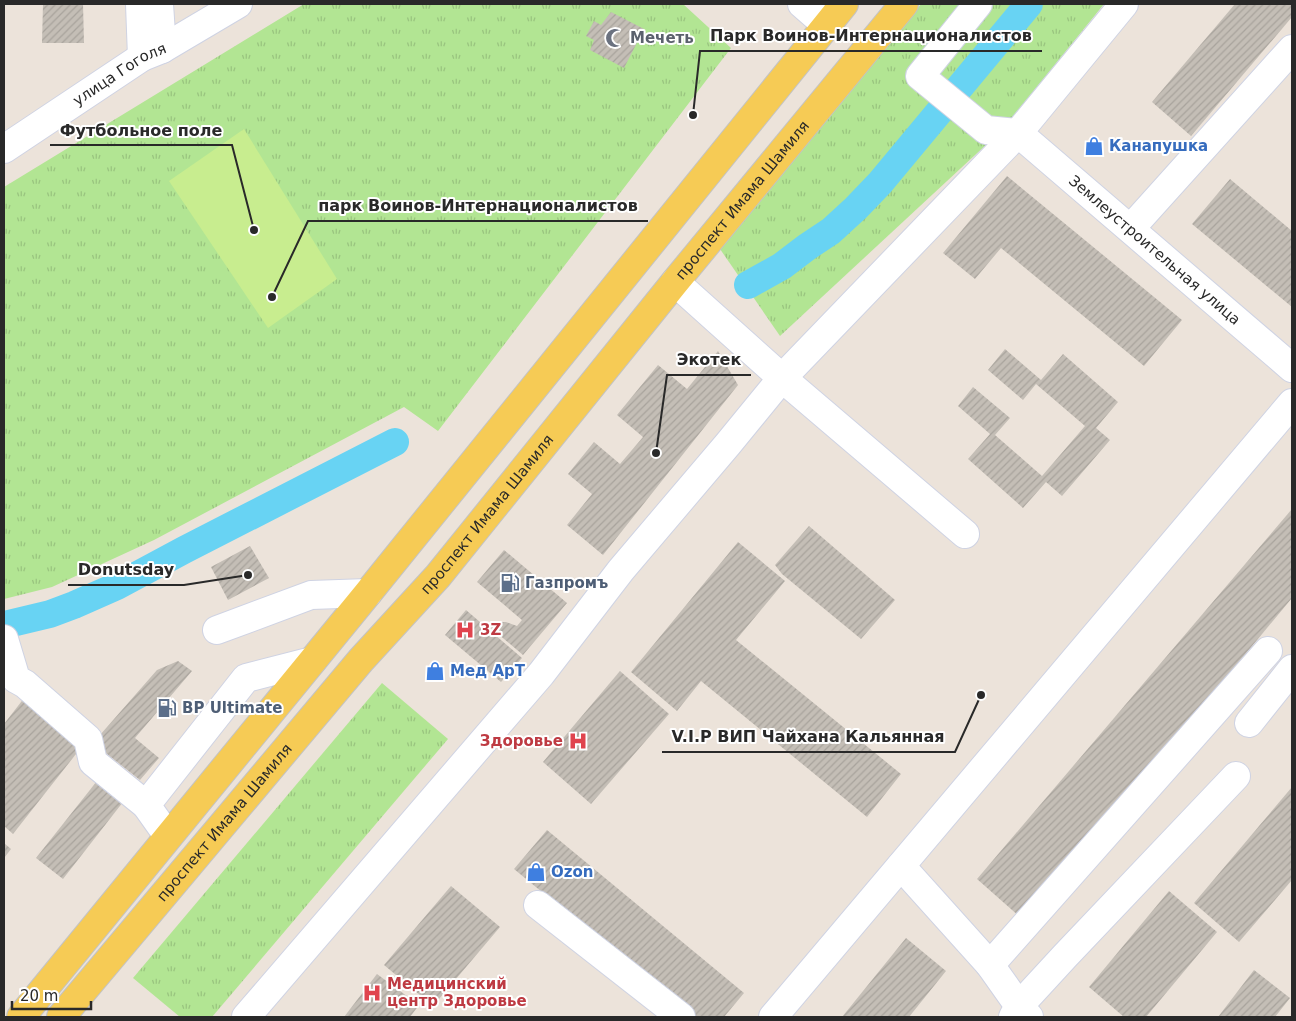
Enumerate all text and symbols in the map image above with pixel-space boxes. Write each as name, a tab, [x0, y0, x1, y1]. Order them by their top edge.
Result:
callout: Парк Воинов-Интернационалистов	[700, 20, 1042, 51]
text: Парк Воинов-Интернационалистов	[710, 26, 1032, 45]
mosque icon: Мечеть	[604, 27, 626, 49]
place label: Мечеть	[630, 29, 694, 47]
street label: улица Гоголя	[70, 39, 169, 109]
callout: Футбольное поле	[50, 114, 232, 145]
street label: проспект Имама Шамиля	[672, 117, 813, 283]
text: Футбольное поле	[60, 121, 222, 140]
shop icon: Канапушка	[1083, 135, 1105, 157]
place label: Канапушка	[1109, 137, 1208, 155]
street label: Землеустроительная улица	[1065, 172, 1244, 329]
callout: парк Воинов-Интернационалистов	[308, 190, 648, 221]
text: парк Воинов-Интернационалистов	[318, 196, 638, 215]
callout: Экотек	[667, 344, 751, 375]
text: Экотек	[677, 350, 741, 369]
street label: проспект Имама Шамиля	[417, 431, 557, 598]
callout: Donutsday	[68, 554, 184, 585]
text: Donutsday	[78, 560, 175, 579]
fuel station icon: Газпромъ	[499, 572, 521, 594]
place label: Газпромъ	[525, 574, 608, 592]
hospital icon: 3Z	[454, 619, 476, 641]
place label: 3Z	[480, 621, 501, 639]
shop icon: Мед АрТ	[424, 660, 446, 682]
place label: Мед АрТ	[450, 662, 526, 680]
fuel station icon: BP Ultimate	[156, 697, 178, 719]
place label: BP Ultimate	[182, 699, 282, 717]
callout: V.I.P ВИП Чайхана Кальянная	[662, 721, 955, 752]
text: V.I.P ВИП Чайхана Кальянная	[672, 727, 944, 746]
hospital icon: Здоровье	[567, 730, 589, 752]
place label: Здоровье	[480, 732, 563, 750]
street label: проспект Имама Шамиля	[153, 740, 296, 905]
shop icon: Ozon	[525, 861, 547, 883]
place label: Ozon	[551, 863, 593, 881]
place label: Медицинский центр Здоровье	[387, 975, 527, 1010]
scale bar	[12, 978, 91, 1010]
hospital icon: Медицинский центр Здоровье	[361, 982, 383, 1004]
text: 20 m	[20, 987, 58, 1005]

